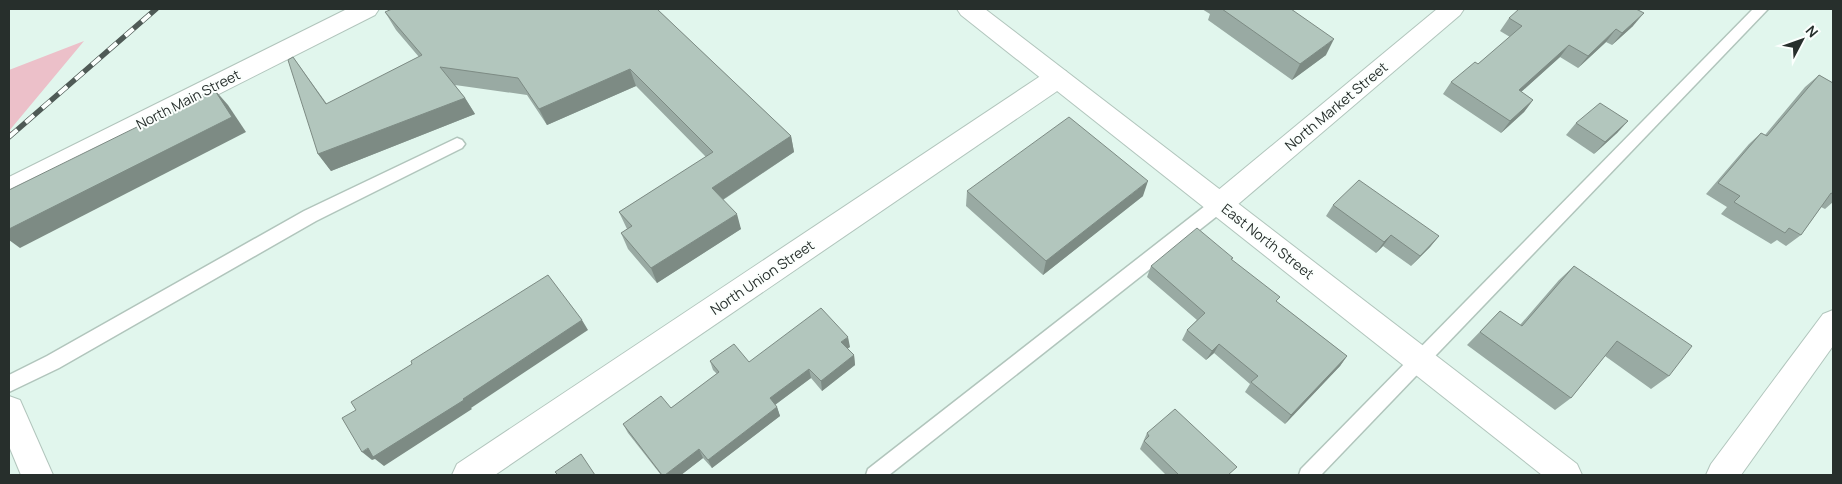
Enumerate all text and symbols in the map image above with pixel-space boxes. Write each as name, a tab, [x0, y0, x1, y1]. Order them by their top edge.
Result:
north arrow	[1777, 15, 1827, 65]
text: N	[1802, 21, 1823, 41]
street label: North Market Street	[1281, 57, 1392, 155]
street label: North Main Street	[133, 64, 244, 133]
street label: East North Street	[1218, 199, 1318, 283]
street label: North Union Street	[706, 235, 818, 319]

